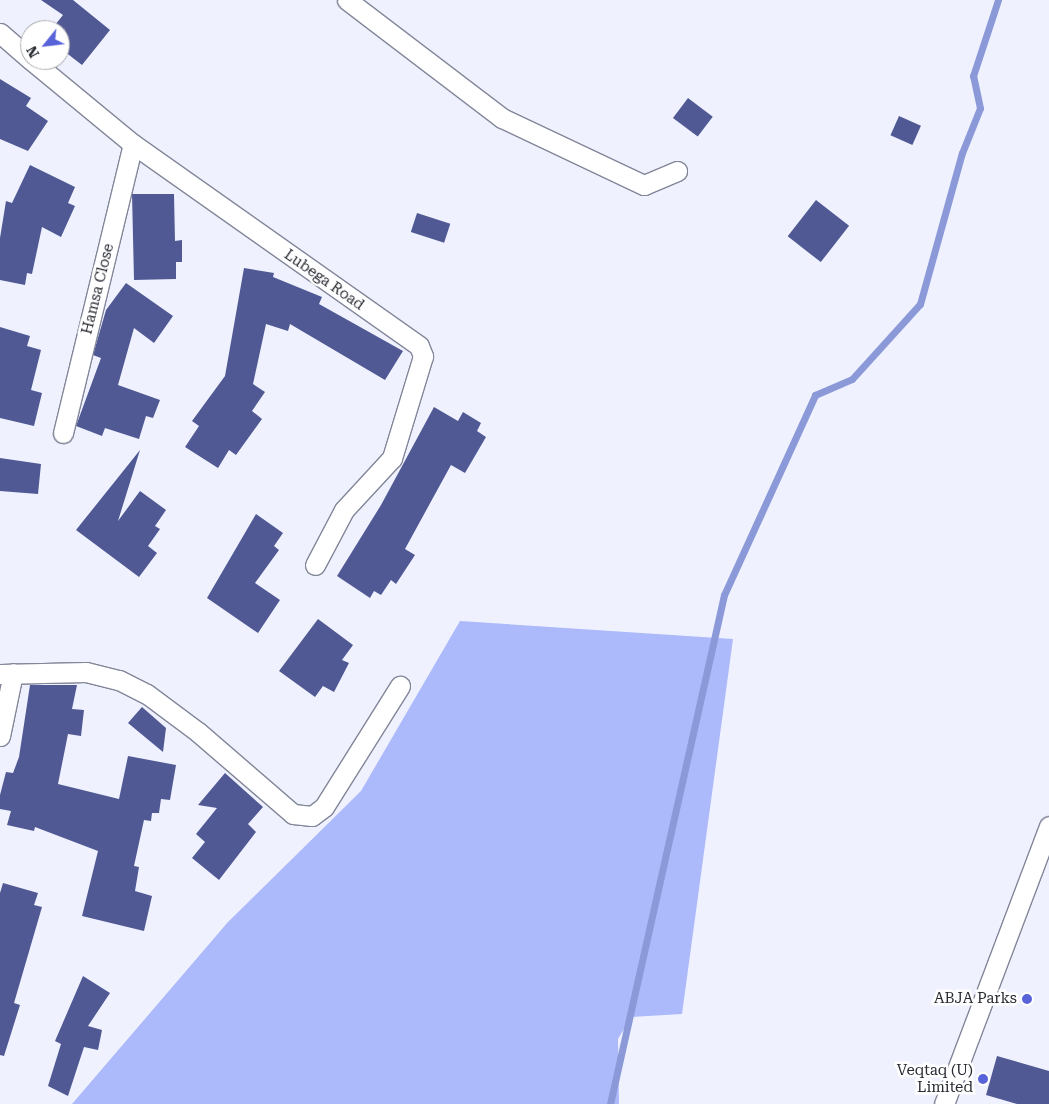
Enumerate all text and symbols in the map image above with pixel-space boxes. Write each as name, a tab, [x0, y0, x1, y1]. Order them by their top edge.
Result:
north arrow	[20, 20, 70, 70]
text: N	[23, 43, 42, 60]
street label: Hamsa Close	[78, 242, 118, 336]
street label: Lubega Road	[281, 246, 367, 314]
place label: ABJA Parks	[934, 990, 1017, 1008]
marker: ABJA Parks	[1021, 993, 1033, 1005]
place label: Veqtaq (U) Limited	[897, 1061, 973, 1096]
marker: Veqtaq (U) Limited	[977, 1073, 989, 1085]

